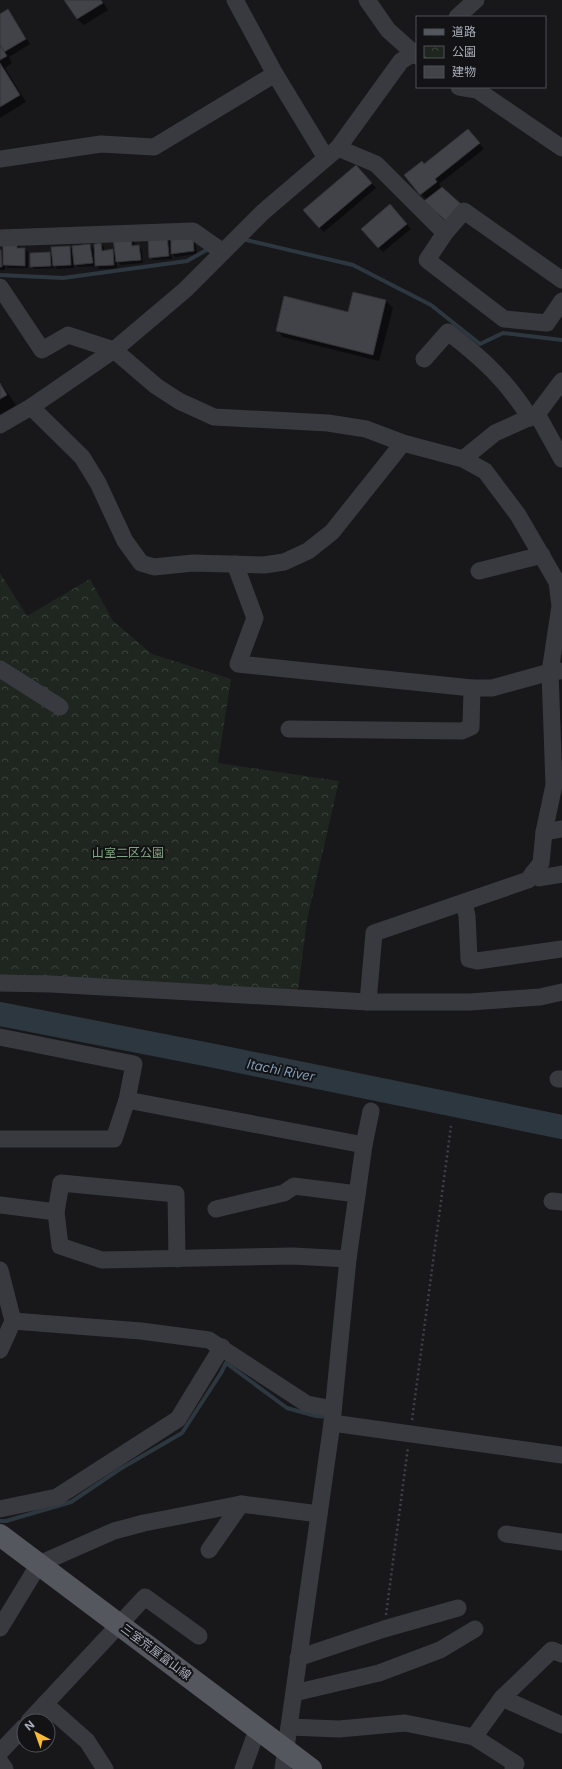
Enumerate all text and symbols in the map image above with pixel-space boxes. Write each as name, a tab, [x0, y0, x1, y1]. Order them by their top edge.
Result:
legend	[416, 16, 546, 88]
text: 道路	[452, 24, 476, 39]
text: 公園	[452, 44, 476, 59]
text: 建物	[452, 64, 476, 79]
park label: 山室二区公園	[92, 845, 164, 860]
water label: Itachi River	[246, 1056, 317, 1085]
street label: 三室荒屋富山線	[118, 1620, 194, 1683]
north arrow	[16, 1713, 56, 1753]
text: N	[22, 1717, 37, 1733]

